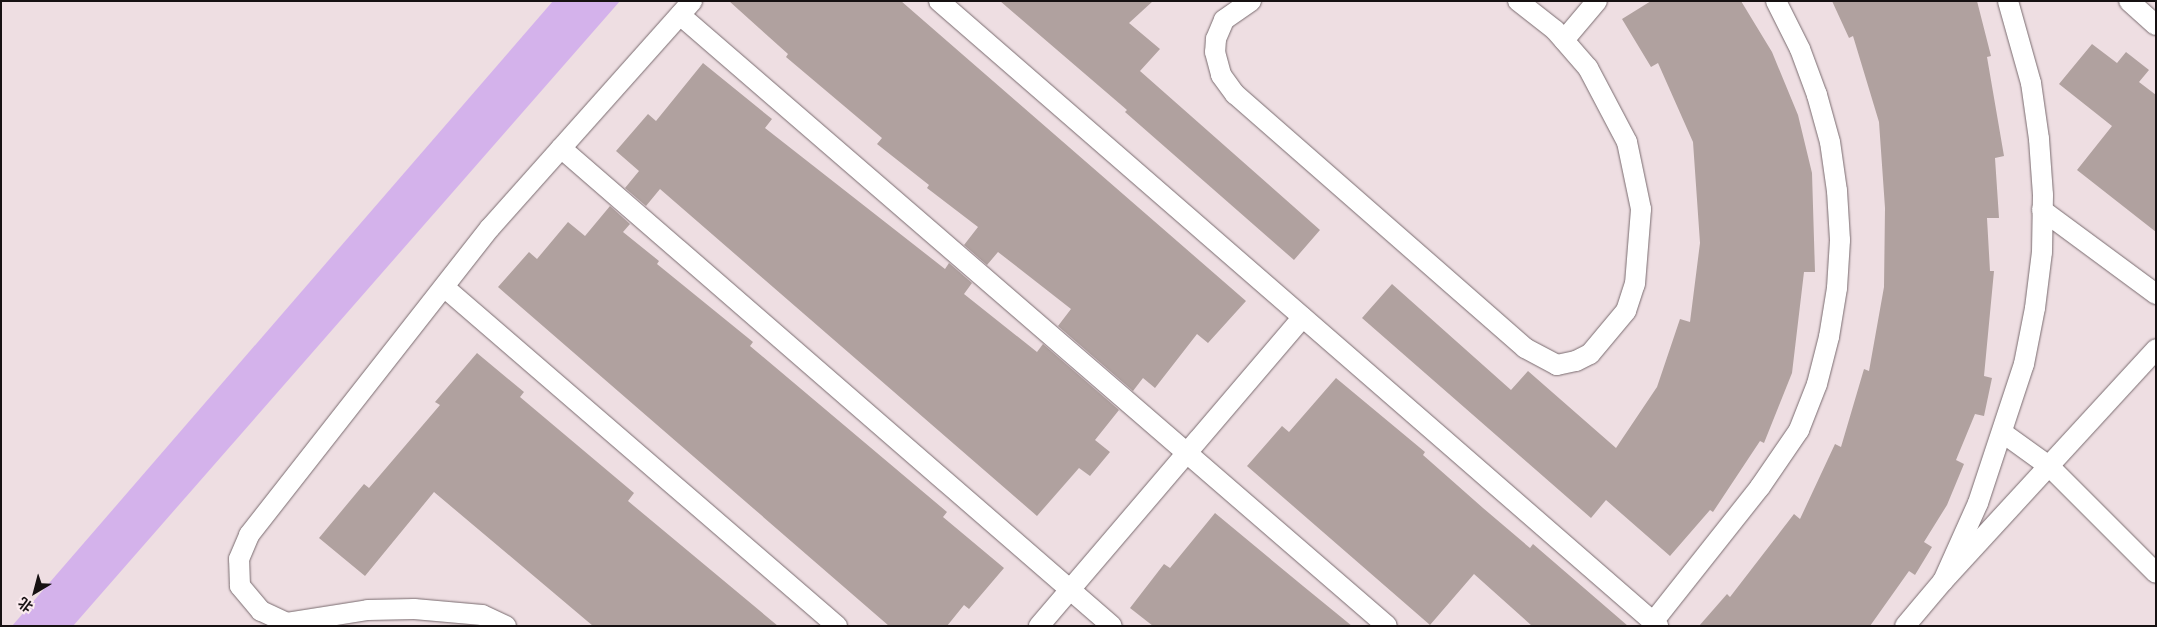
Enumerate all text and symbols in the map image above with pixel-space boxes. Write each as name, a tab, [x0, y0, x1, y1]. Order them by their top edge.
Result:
north arrow	[10, 567, 60, 617]
text: 北	[14, 592, 38, 616]

